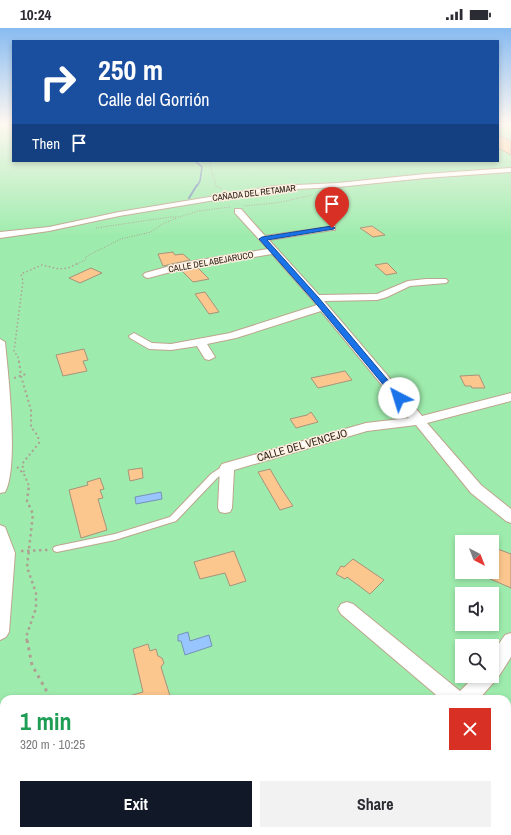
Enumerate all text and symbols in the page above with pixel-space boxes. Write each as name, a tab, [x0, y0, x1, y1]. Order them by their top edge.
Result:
text: 10:24	[20, 4, 51, 25]
text: 250 m	[98, 51, 163, 89]
icon: right	[32, 56, 84, 108]
text: Calle del Gorrión	[98, 87, 210, 112]
icon: arrive	[68, 132, 90, 154]
text: Then	[32, 133, 60, 154]
street label: CAÑADA DEL RETAMAR	[212, 182, 297, 204]
pin	[315, 187, 349, 228]
icon: arrive	[321, 193, 343, 215]
street label: CALLE DEL ABEJARUCO	[167, 249, 255, 275]
position arrow	[378, 377, 420, 419]
street label: CALLE DEL VENCEJO	[255, 425, 349, 465]
north arrow	[455, 535, 499, 579]
map controls	[455, 535, 499, 683]
button: sound	[455, 587, 499, 631]
button: search	[455, 639, 499, 683]
text: 1 min	[20, 705, 71, 737]
button: close	[449, 708, 491, 750]
text: 320 m · 10:25	[20, 736, 85, 753]
button: Exit	[20, 781, 252, 827]
button: Share	[260, 781, 491, 827]

